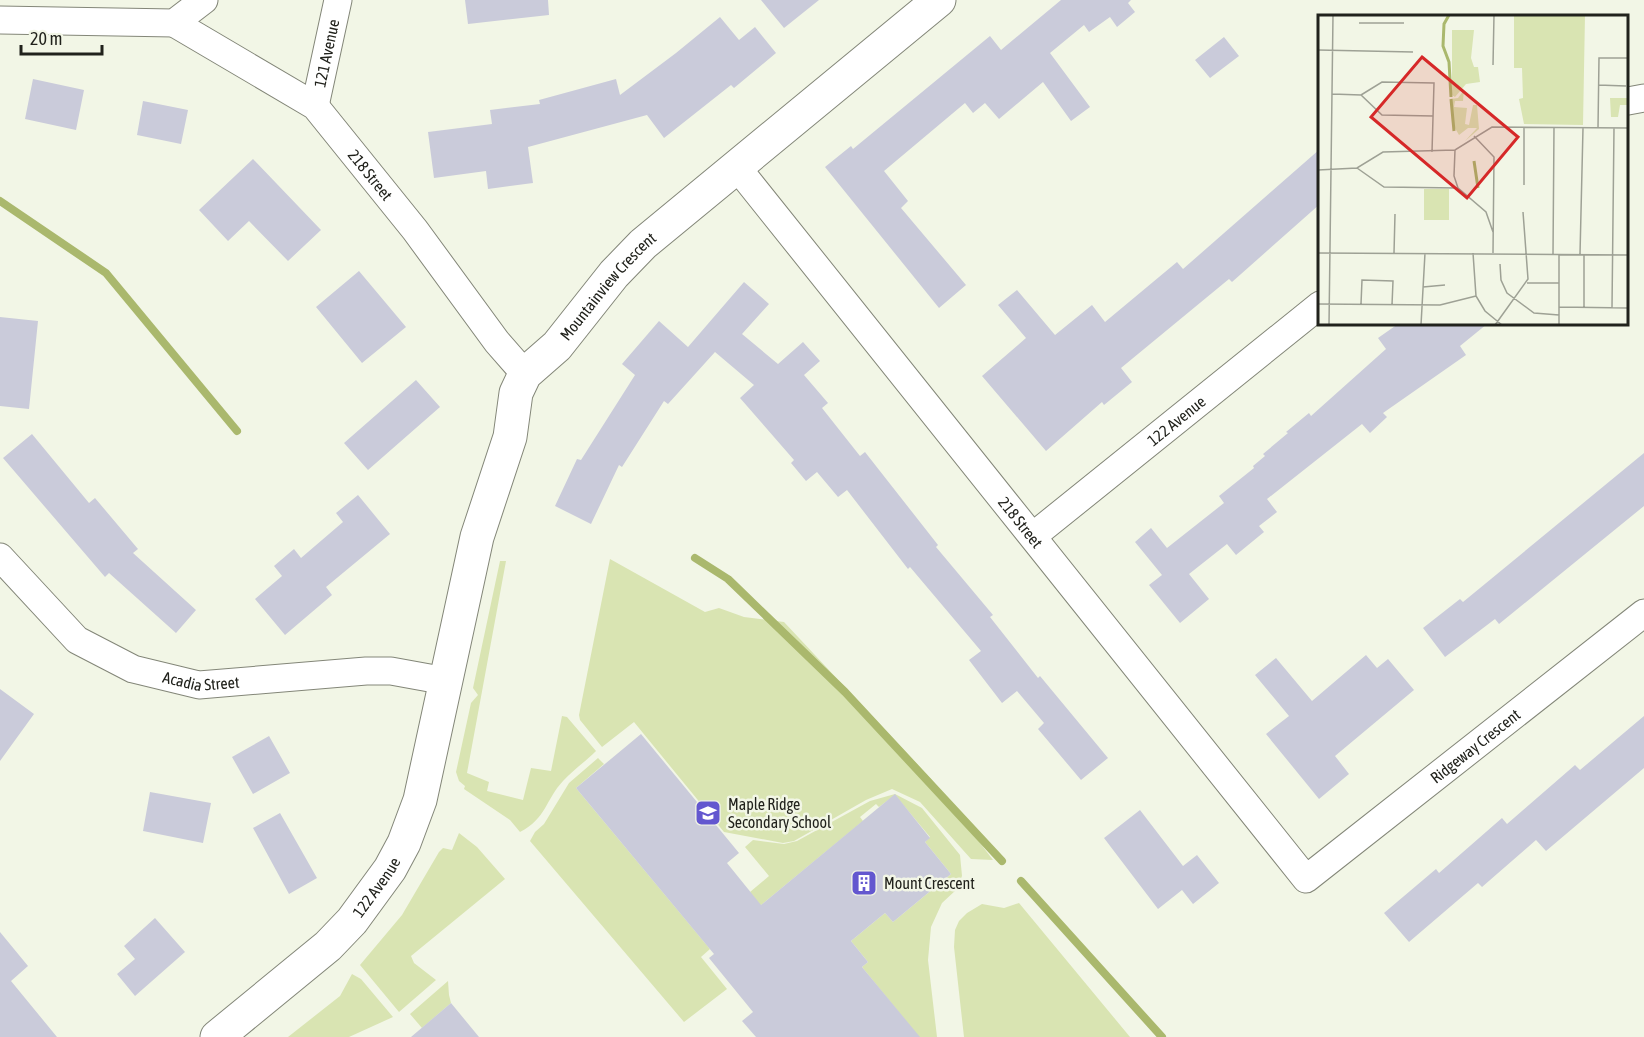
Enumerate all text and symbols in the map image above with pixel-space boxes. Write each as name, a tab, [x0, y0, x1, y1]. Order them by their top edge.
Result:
inset map	[1318, 15, 1629, 326]
scale bar	[21, 18, 102, 56]
street label: 121 Avenue	[310, 18, 343, 89]
text: 20 m	[30, 28, 62, 49]
street label: 218 Street	[345, 146, 397, 204]
street label: Mountainview Crescent	[556, 228, 659, 344]
street label: 122 Avenue	[1144, 392, 1209, 449]
street label: 218 Street	[995, 493, 1047, 552]
street label: Acadia Street	[161, 668, 240, 694]
street label: Ridgeway Crescent	[1427, 705, 1524, 787]
place label: Maple Ridge Secondary School	[728, 795, 832, 832]
school or university icon: Maple Ridge Secondary School	[693, 798, 723, 828]
street label: 122 Avenue	[349, 854, 404, 920]
building icon: Mount Crescent	[849, 868, 879, 898]
place label: Mount Crescent	[884, 874, 975, 892]

